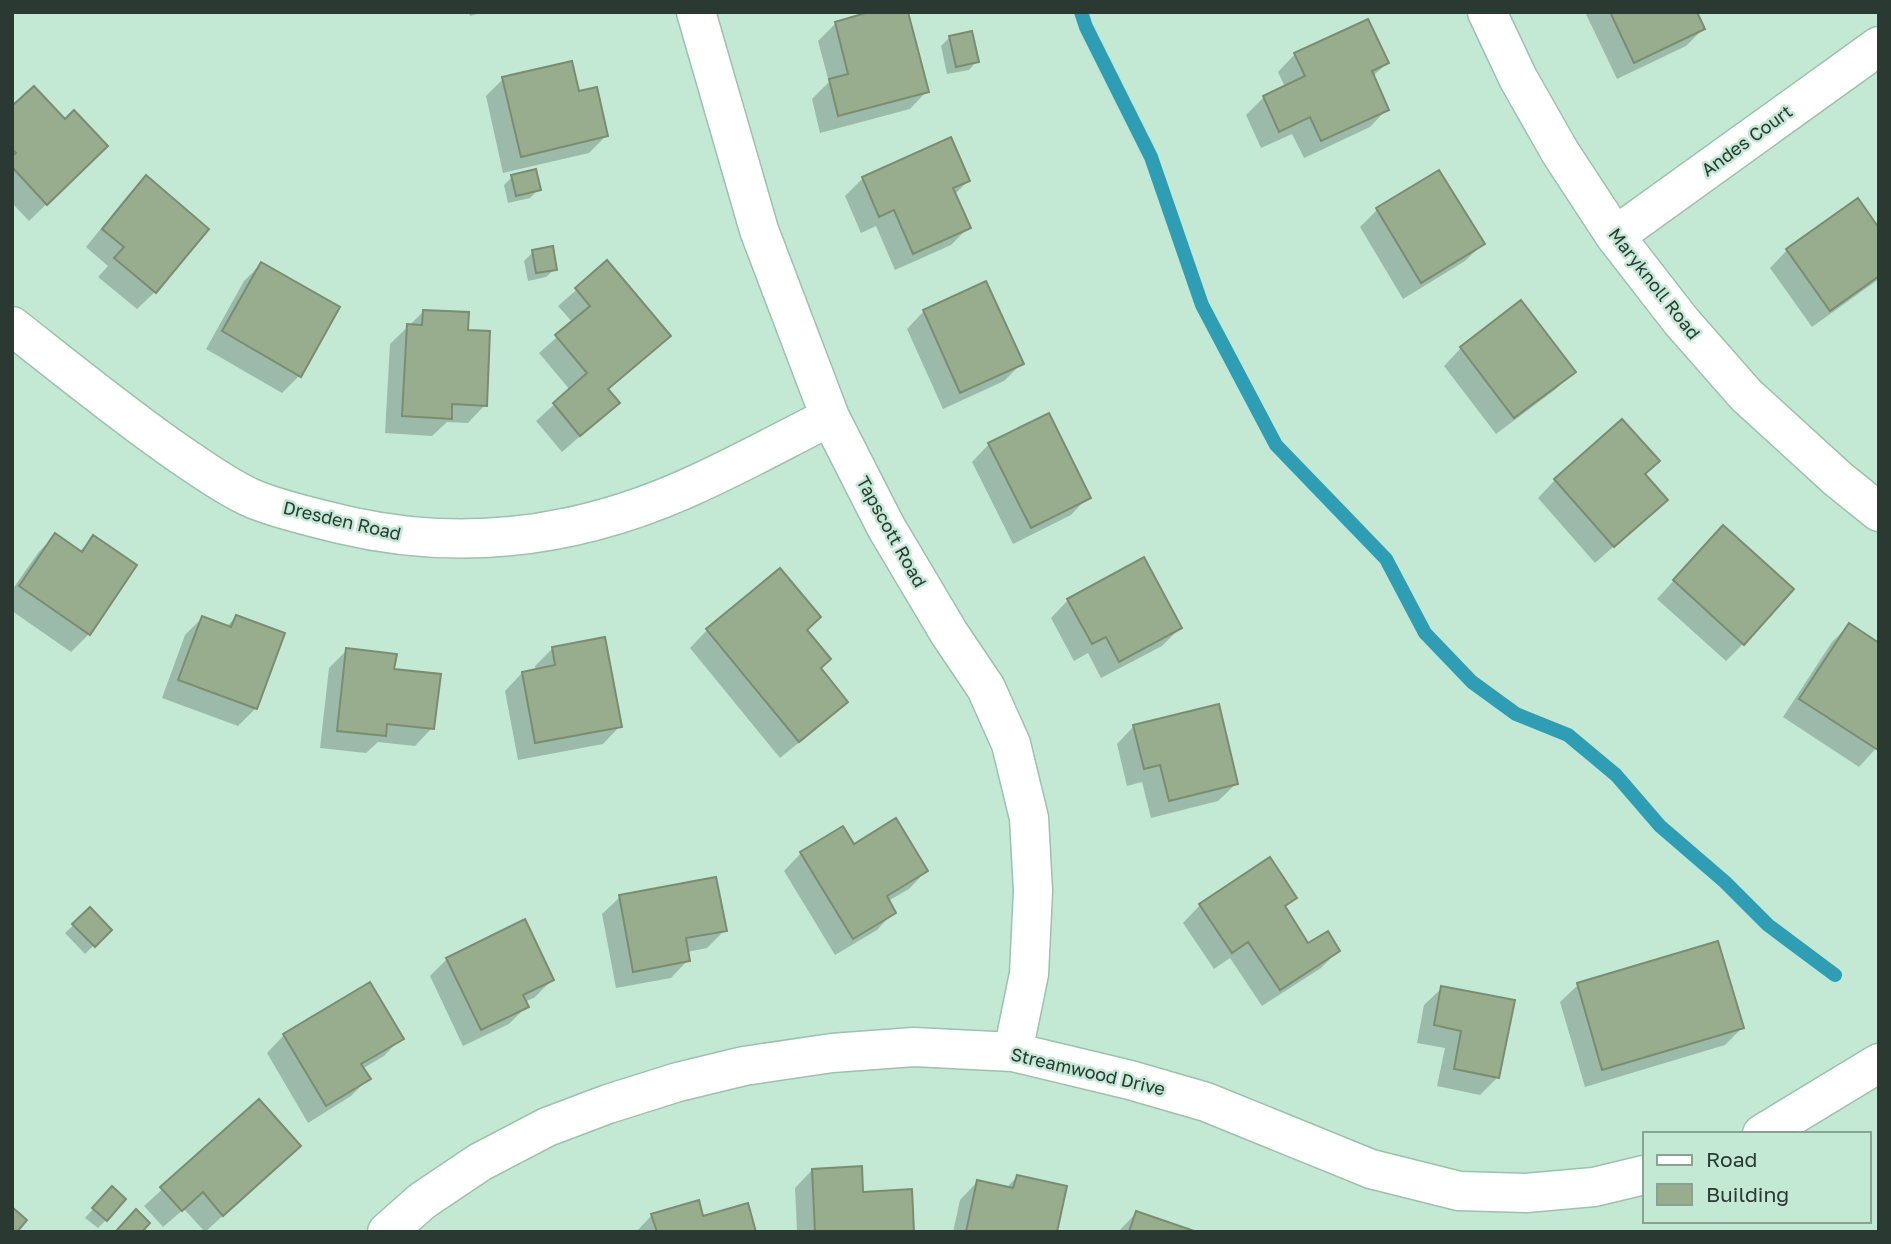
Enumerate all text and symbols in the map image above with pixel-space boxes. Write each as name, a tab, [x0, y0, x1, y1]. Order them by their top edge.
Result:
street label: Andes Court	[1697, 100, 1796, 181]
street label: Maryknoll Road	[1604, 223, 1705, 344]
street label: Tapscott Road	[852, 472, 931, 591]
street label: Dresden Road	[281, 496, 403, 544]
street label: Streamwood Drive	[1009, 1043, 1168, 1099]
legend	[1643, 1132, 1870, 1223]
text: Road	[1706, 1146, 1757, 1172]
text: Building	[1706, 1181, 1789, 1207]

